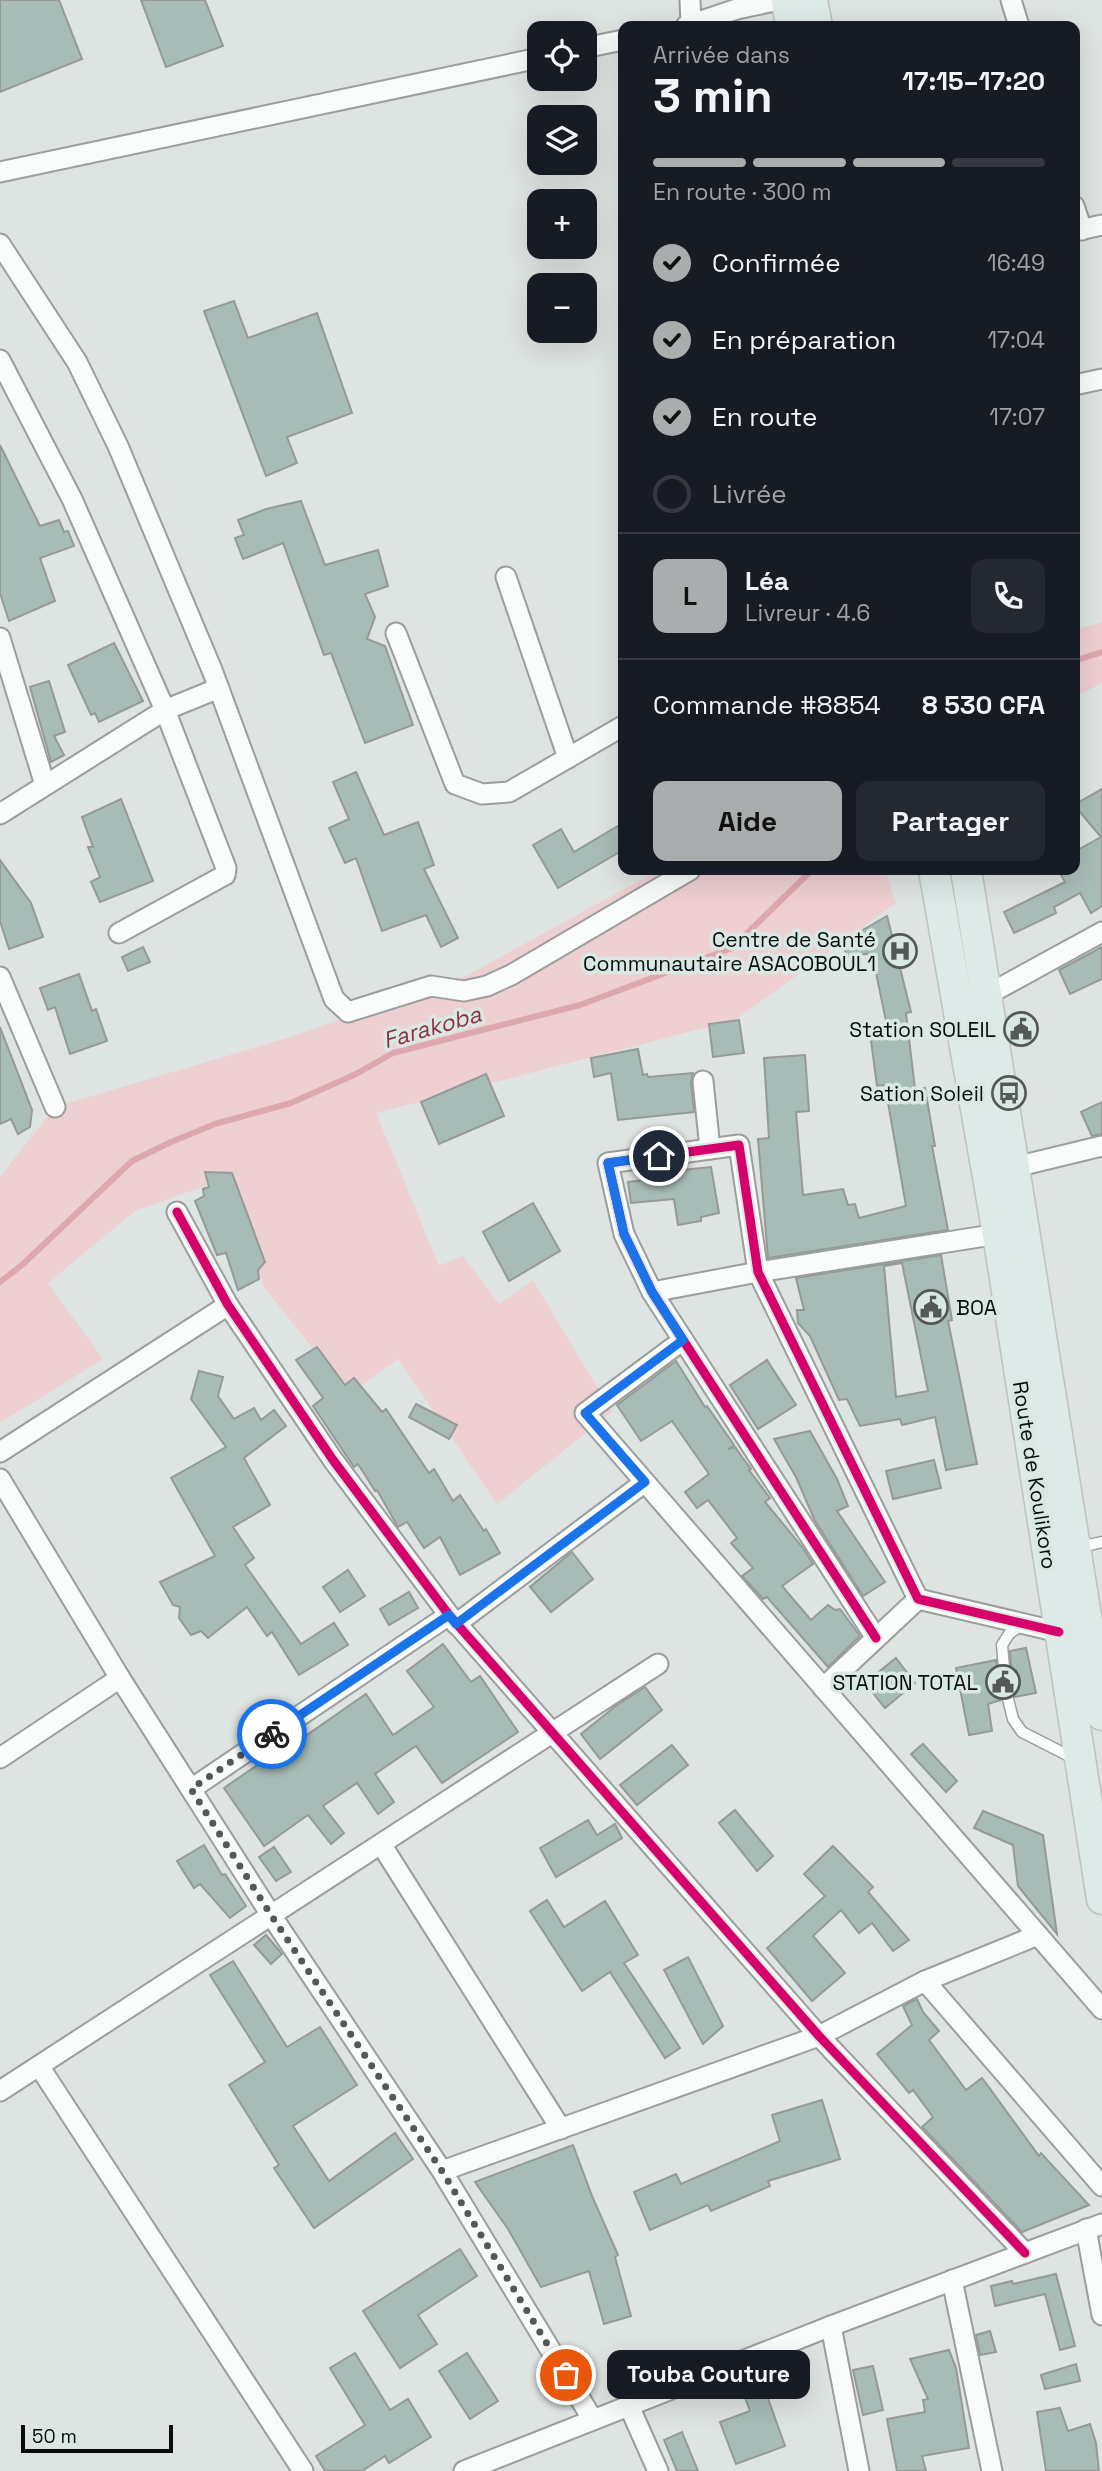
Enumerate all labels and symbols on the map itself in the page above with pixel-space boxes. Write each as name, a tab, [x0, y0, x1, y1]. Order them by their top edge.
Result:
place label: Centre de Santé Communautaire ASACOBOUL1	[583, 926, 876, 977]
hospital icon: Centre de Santé Communautaire ASACOBOUL1	[881, 932, 919, 970]
water label: Farakoba	[379, 998, 485, 1055]
public building icon: Station SOLEIL	[1002, 1010, 1040, 1048]
place label: Station SOLEIL	[849, 1016, 996, 1043]
bus stop icon: Sation Soleil	[990, 1074, 1028, 1112]
place label: Sation Soleil	[860, 1080, 984, 1107]
pin	[629, 1126, 689, 1186]
public building icon: BOA	[912, 1288, 950, 1326]
place label: BOA	[956, 1294, 997, 1321]
street label: Route de Koulikoro	[1007, 1379, 1063, 1571]
public building icon: STATION TOTAL	[984, 1663, 1022, 1701]
place label: STATION TOTAL	[832, 1669, 978, 1696]
courier	[237, 1699, 307, 1769]
pin	[536, 2345, 596, 2405]
callout: Touba Couture	[608, 2350, 811, 2400]
scale bar	[21, 2422, 173, 2454]

